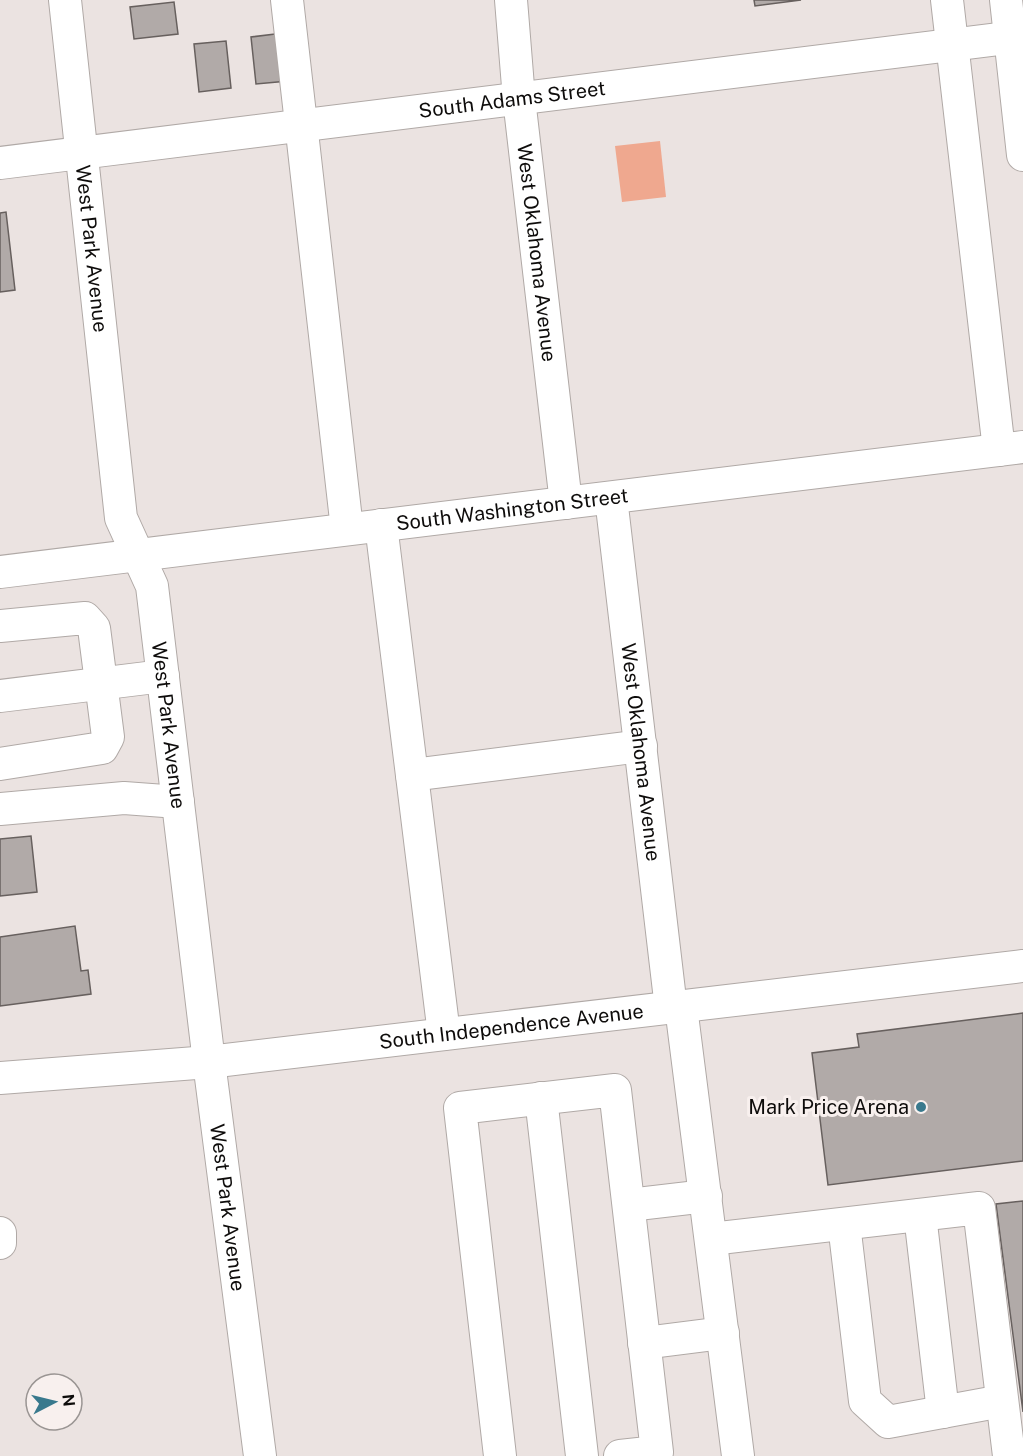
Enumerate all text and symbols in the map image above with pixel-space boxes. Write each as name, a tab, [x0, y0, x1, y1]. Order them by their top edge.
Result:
street label: South Adams Street	[417, 76, 607, 123]
street label: West Oklahoma Avenue	[512, 142, 561, 363]
street label: West Park Avenue	[71, 164, 113, 334]
street label: South Washington Street	[395, 483, 630, 536]
street label: West Park Avenue	[147, 640, 191, 810]
street label: West Oklahoma Avenue	[616, 642, 666, 863]
street label: South Independence Avenue	[378, 999, 645, 1054]
place label: Mark Price Arena	[748, 1095, 909, 1119]
marker: Mark Price Arena	[914, 1100, 928, 1114]
street label: West Park Avenue	[205, 1123, 251, 1293]
north arrow	[24, 1372, 84, 1432]
text: N	[58, 1393, 79, 1408]

